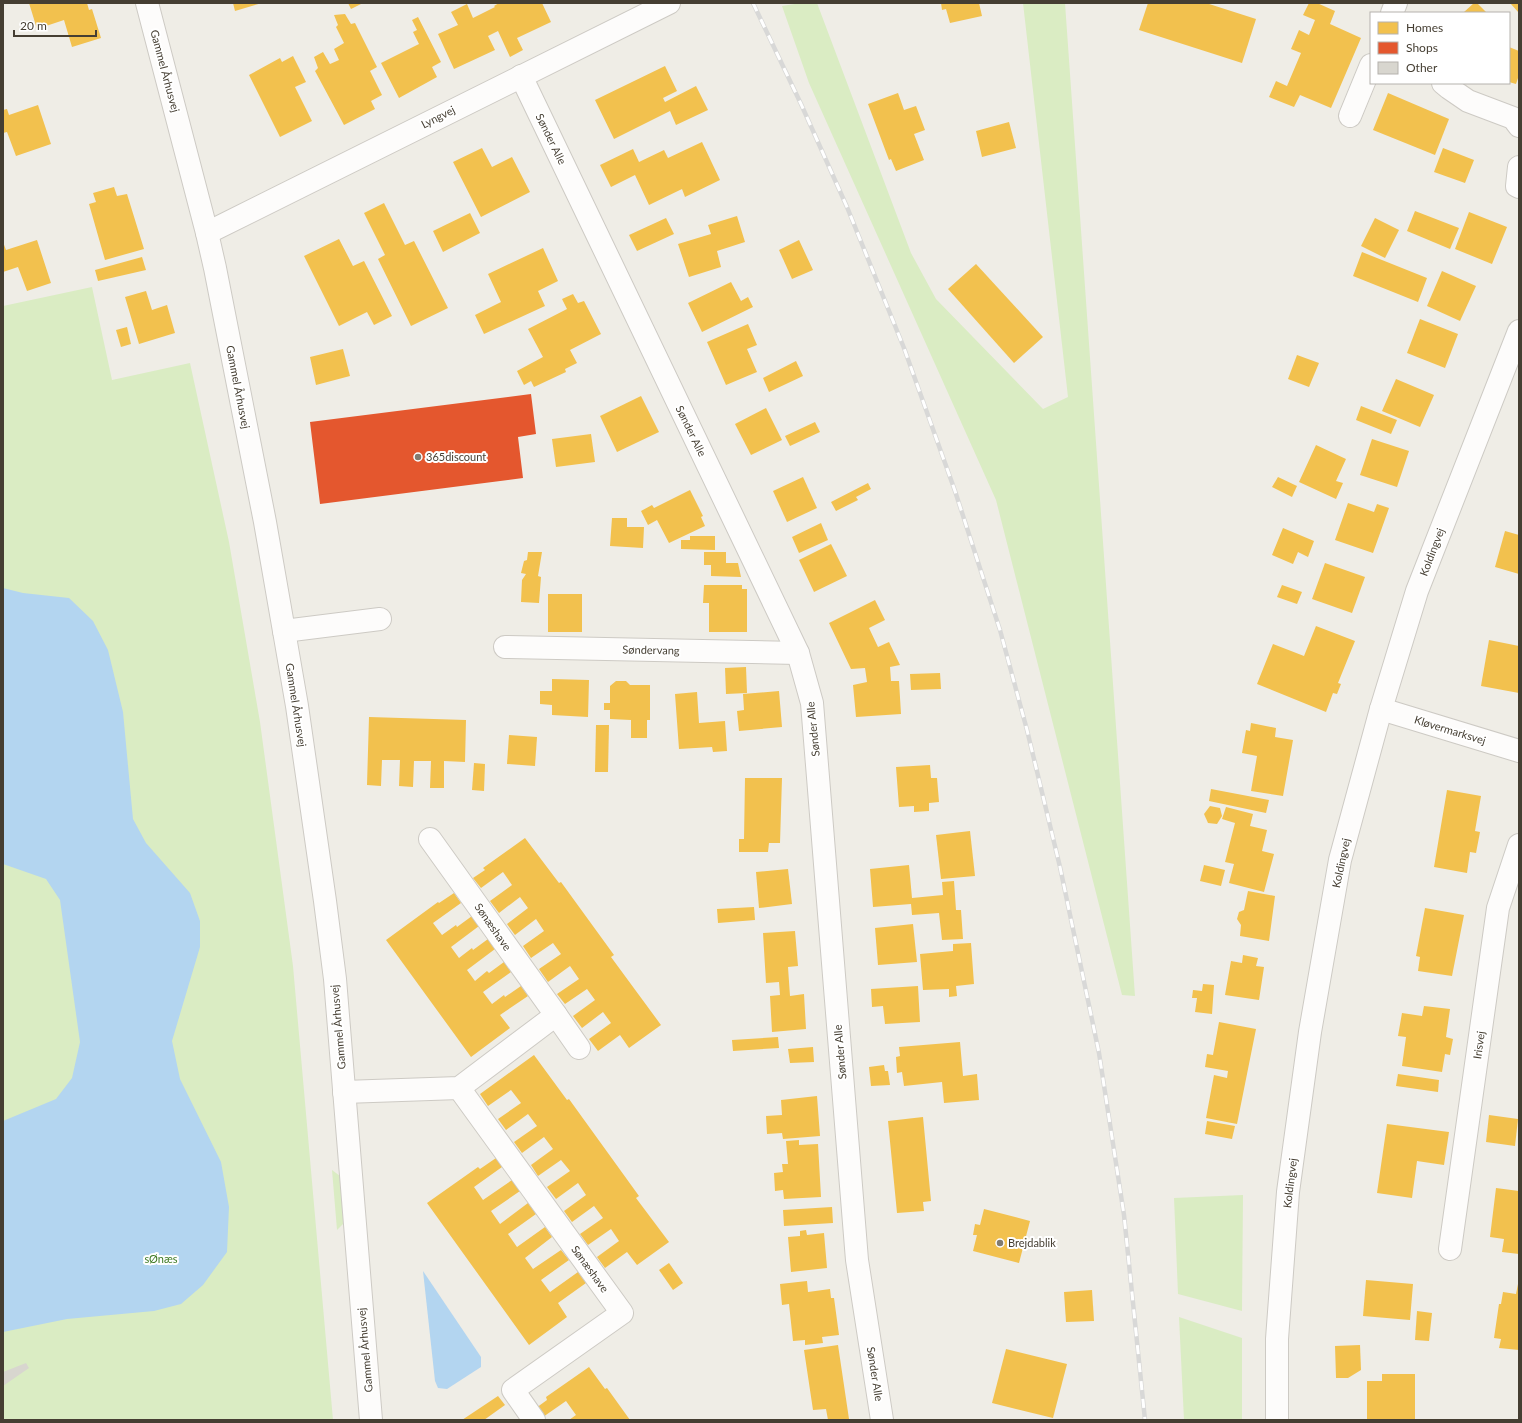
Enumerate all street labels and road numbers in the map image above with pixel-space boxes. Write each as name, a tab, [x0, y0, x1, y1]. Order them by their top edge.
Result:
street label: Gammel Århusvej	[148, 28, 183, 114]
street label: Lyngvej	[419, 102, 457, 131]
street label: Sønder Alle	[534, 111, 569, 166]
street label: Gammel Århusvej	[224, 344, 253, 430]
street label: Sønder Alle	[674, 403, 709, 458]
street label: Koldingvej	[1416, 526, 1447, 578]
street label: Søndervang	[622, 643, 680, 657]
street label: Gammel Århusvej	[283, 662, 310, 748]
street label: Sønder Alle	[803, 701, 822, 757]
street label: Kløvermarksvej	[1413, 712, 1488, 747]
street label: Koldingvej	[1329, 837, 1352, 889]
street label: Sønæshave	[472, 901, 515, 953]
street label: Gammel Århusvej	[327, 984, 348, 1070]
street label: Sønder Alle	[831, 1024, 848, 1080]
street label: Irisvej	[1470, 1030, 1487, 1060]
street label: Koldingvej	[1280, 1157, 1299, 1209]
street label: Sønæshave	[569, 1243, 612, 1295]
street label: Gammel Århusvej	[354, 1307, 375, 1393]
street label: Sønder Alle	[865, 1346, 886, 1402]

